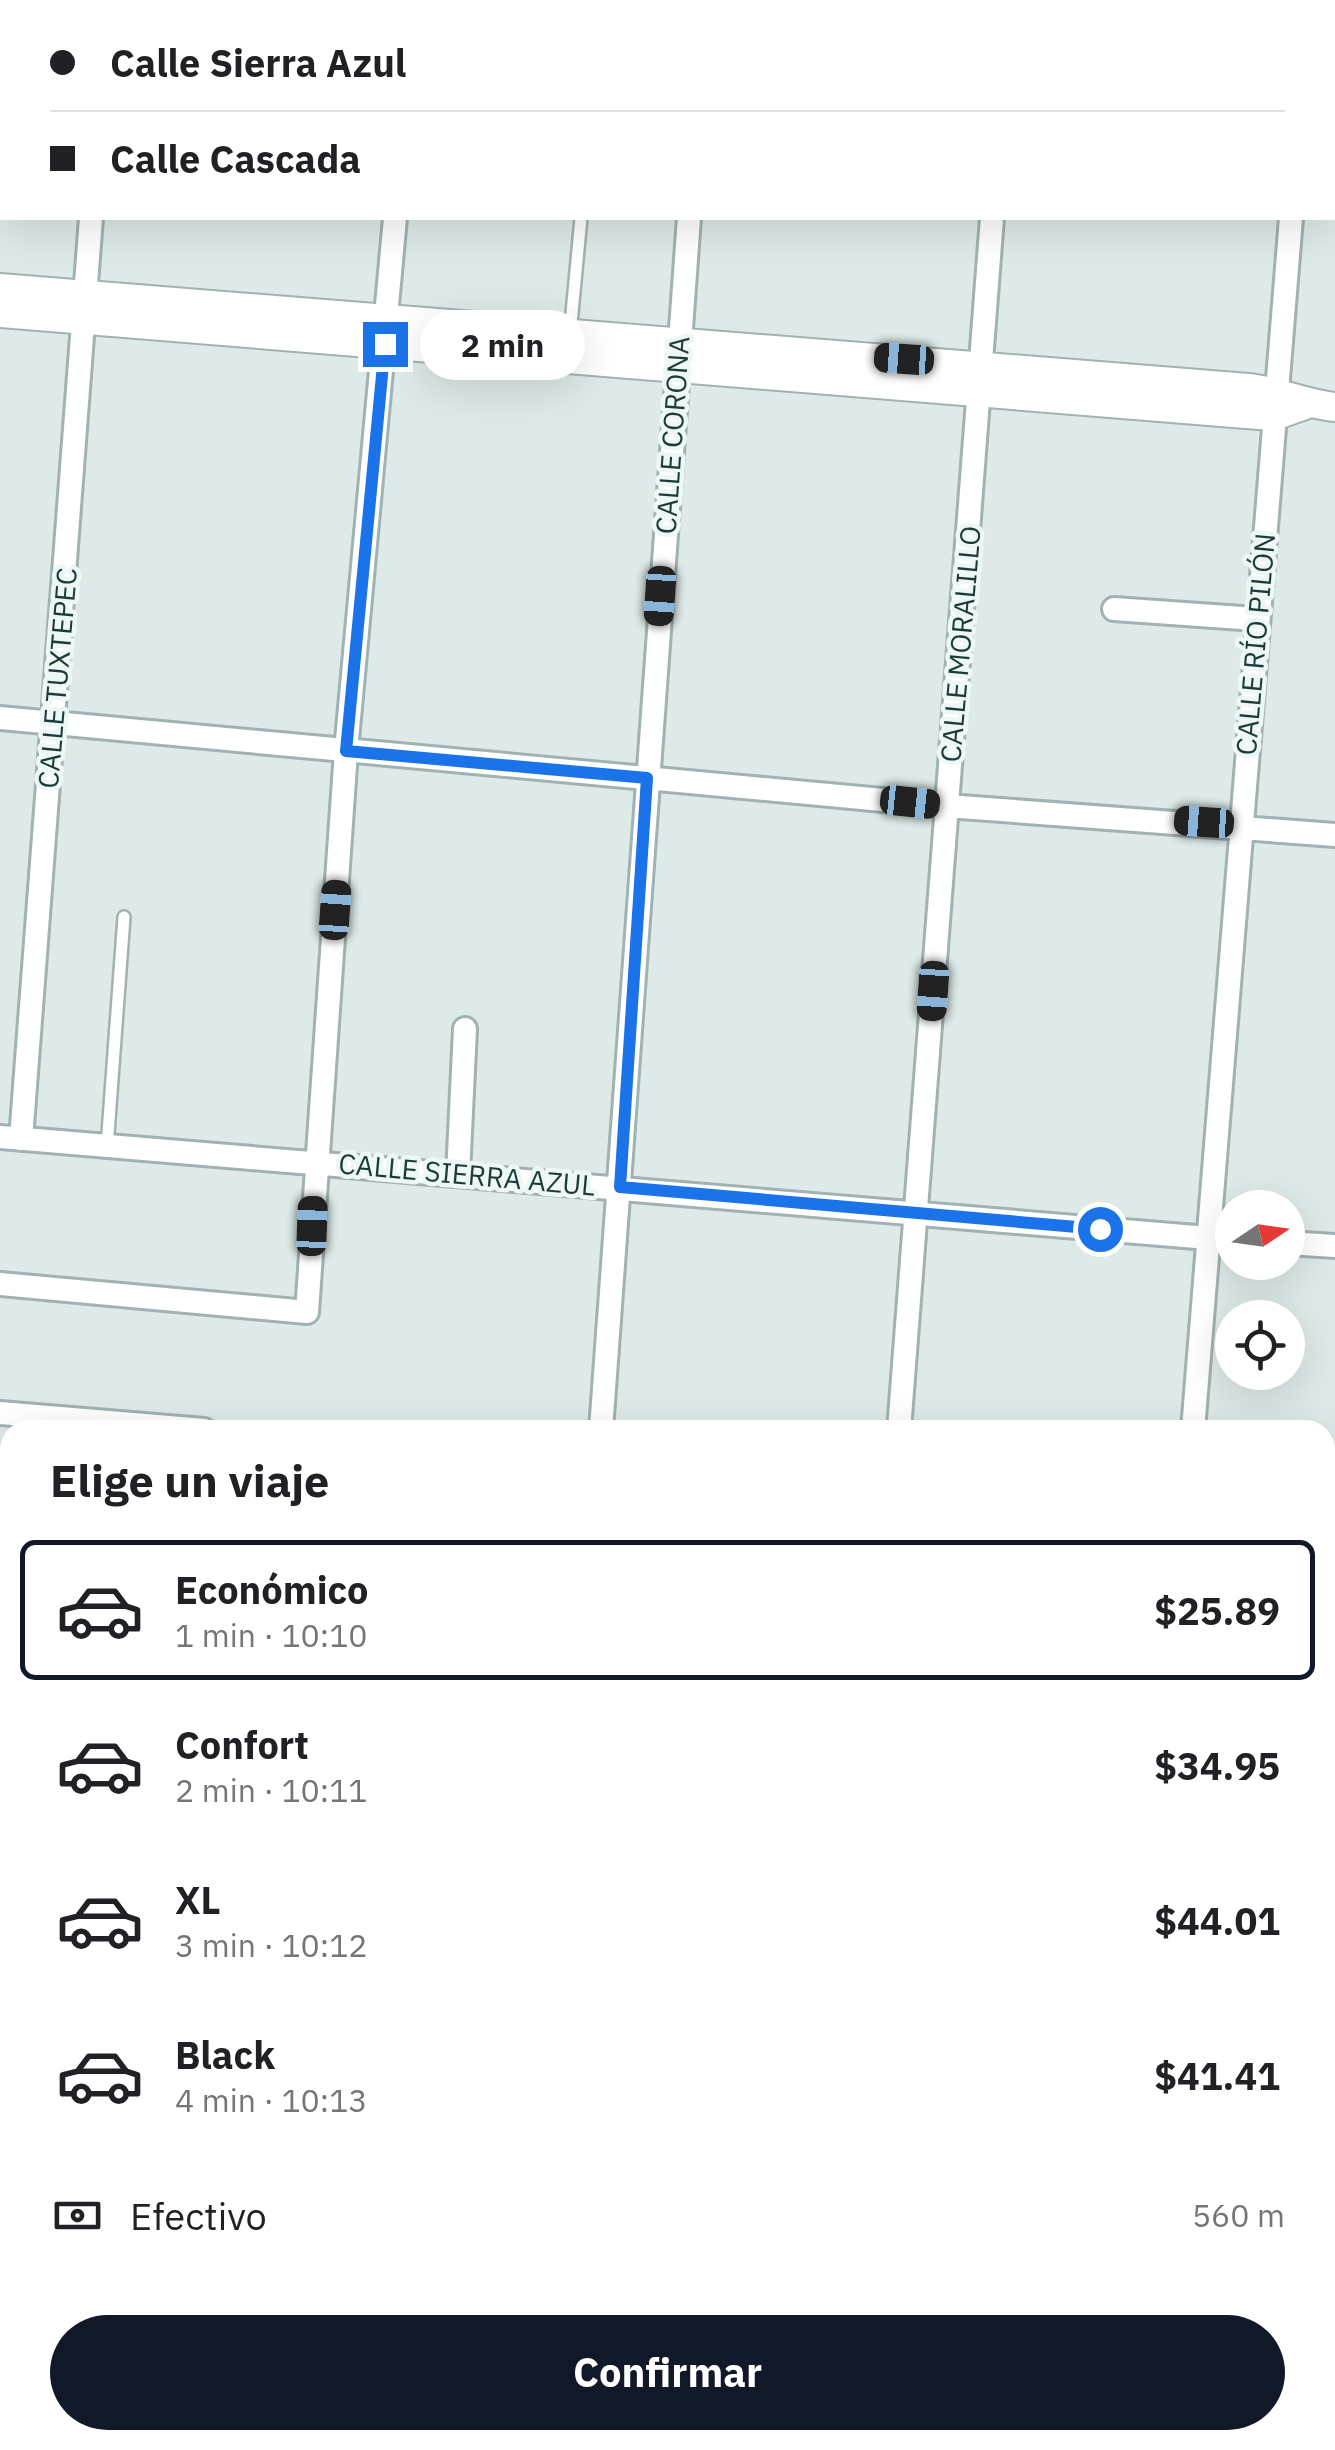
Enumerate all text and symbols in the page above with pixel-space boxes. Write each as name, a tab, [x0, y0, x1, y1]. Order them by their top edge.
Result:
text: Calle Sierra Azul	[110, 38, 406, 87]
text: Calle Cascada	[110, 134, 361, 183]
callout: 2 min	[420, 309, 585, 379]
route end	[363, 322, 408, 367]
text: 2 min	[461, 324, 544, 366]
street label: CALLE CORONA	[647, 335, 697, 535]
car	[873, 342, 935, 376]
street label: CALLE MORALILLO	[931, 524, 989, 764]
street label: CALLE RÍO PILÓN	[1227, 531, 1283, 757]
car	[643, 565, 677, 627]
street label: CALLE TUXTEPEC	[29, 566, 85, 790]
car	[879, 784, 941, 820]
car	[1173, 805, 1235, 839]
car	[318, 879, 352, 941]
car	[916, 960, 950, 1022]
street label: CALLE SIERRA AZUL	[337, 1144, 597, 1204]
north arrow	[1215, 1190, 1305, 1280]
map controls	[1215, 1190, 1305, 1390]
car	[296, 1195, 328, 1257]
route start	[1078, 1207, 1123, 1252]
button: locate	[1215, 1300, 1305, 1390]
text: Elige un viaje	[50, 1451, 329, 1509]
icon: car	[55, 1565, 145, 1655]
text: Económico	[175, 1565, 368, 1614]
text: $25.89	[1154, 1586, 1280, 1635]
text: 1 min · 10:10	[175, 1614, 368, 1656]
icon: car	[55, 1720, 145, 1810]
text: Confort	[175, 1720, 309, 1769]
text: $34.95	[1154, 1741, 1280, 1790]
text: 2 min · 10:11	[175, 1769, 368, 1811]
icon: car	[55, 1875, 145, 1965]
text: XL	[175, 1875, 221, 1924]
text: $44.01	[1154, 1896, 1280, 1945]
text: 3 min · 10:12	[175, 1924, 368, 1966]
icon: car	[55, 2030, 145, 2120]
text: Black	[175, 2030, 275, 2079]
text: $41.41	[1154, 2051, 1280, 2100]
text: 4 min · 10:13	[175, 2079, 368, 2121]
icon: cash	[50, 2188, 105, 2243]
text: Efectivo	[130, 2191, 267, 2240]
text: 560 m	[1192, 2194, 1285, 2236]
button: Confirmar	[50, 2315, 1285, 2430]

